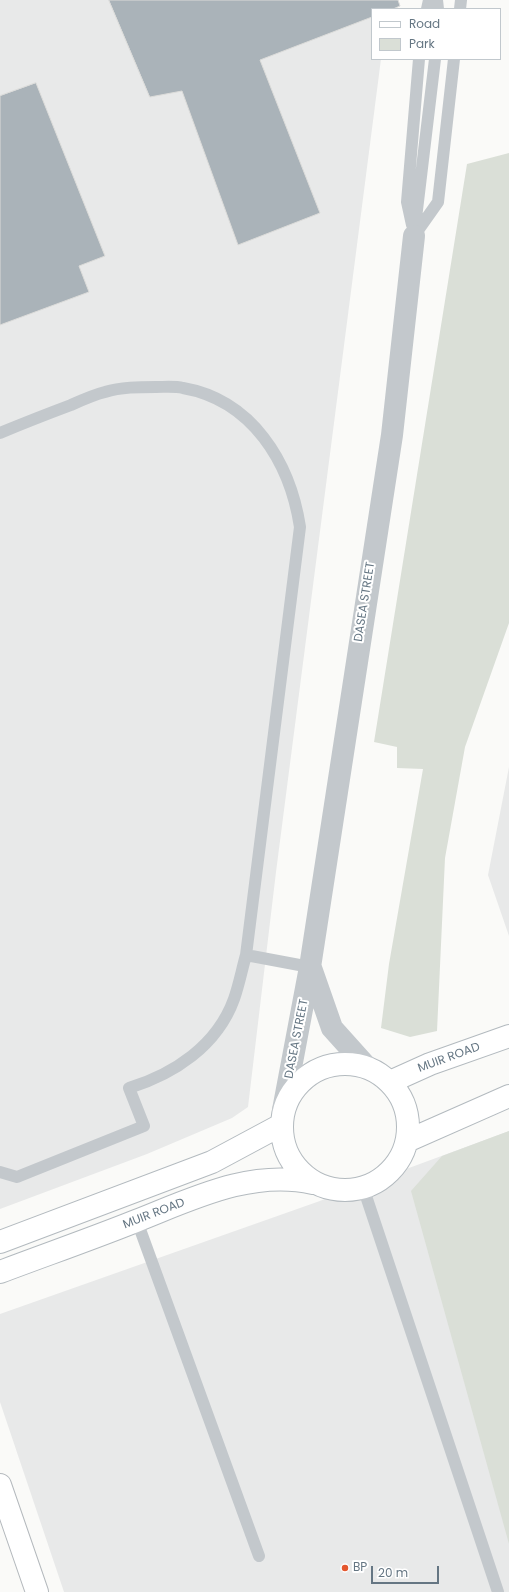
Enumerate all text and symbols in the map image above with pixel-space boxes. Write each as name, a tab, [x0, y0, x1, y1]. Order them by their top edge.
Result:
legend	[371, 8, 501, 60]
text: Road	[409, 15, 440, 32]
text: Park	[409, 35, 435, 52]
street label: DASEA STREET	[352, 561, 378, 643]
street label: DASEA STREET	[282, 998, 312, 1080]
street label: MUIR ROAD	[416, 1040, 482, 1076]
street label: MUIR ROAD	[121, 1196, 187, 1232]
scale bar	[373, 1558, 441, 1584]
place label: BP	[353, 1561, 367, 1575]
marker: BP	[340, 1563, 350, 1573]
text: 20 m	[378, 1564, 408, 1581]

